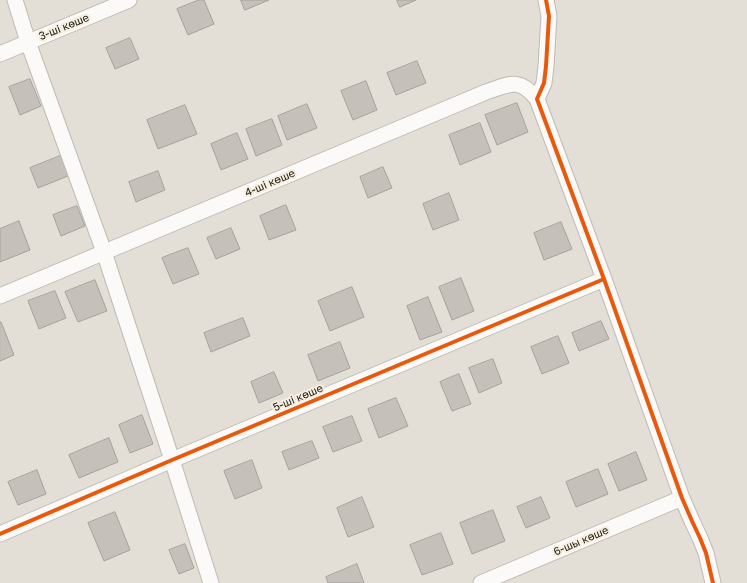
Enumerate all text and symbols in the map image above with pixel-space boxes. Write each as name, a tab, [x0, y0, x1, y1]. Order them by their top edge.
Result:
street label: 3-ші көше	[37, 11, 91, 43]
street label: 4-ші көше	[243, 166, 297, 200]
street label: 5-ші көше	[271, 382, 325, 414]
street label: 6-шы көше	[551, 523, 611, 559]

